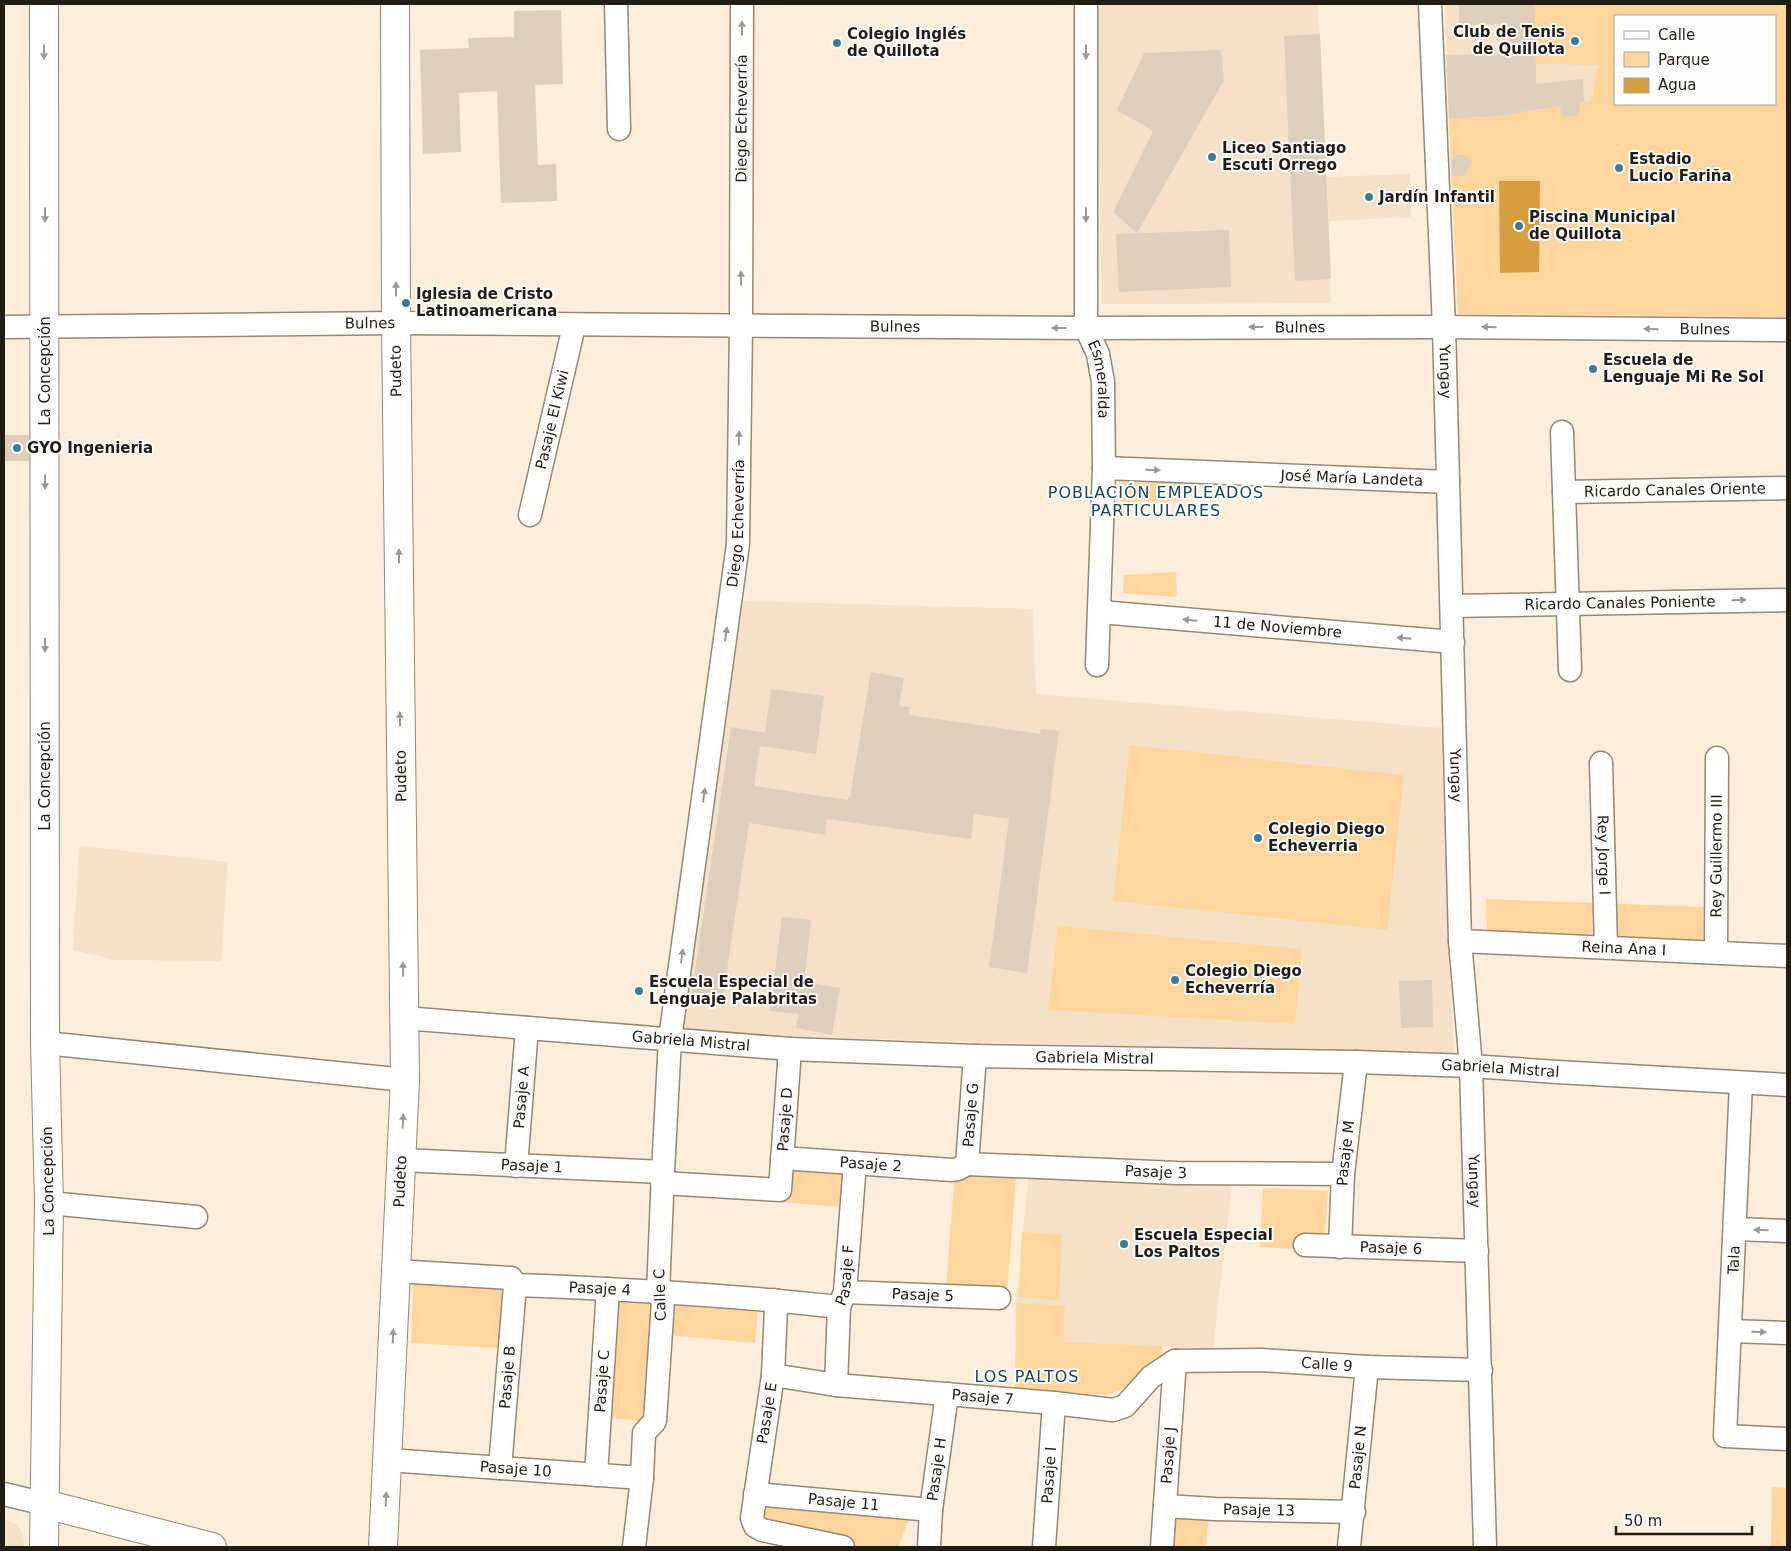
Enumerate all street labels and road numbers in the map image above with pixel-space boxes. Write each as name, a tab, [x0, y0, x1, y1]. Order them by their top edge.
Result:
street label: Diego Echeverría	[732, 54, 751, 183]
street label: Bulnes	[345, 314, 396, 333]
street label: La Concepción	[36, 316, 54, 426]
street label: Bulnes	[870, 317, 920, 336]
street label: Bulnes	[1275, 318, 1325, 336]
street label: Bulnes	[1680, 320, 1730, 339]
street label: Esmeralda	[1084, 337, 1112, 419]
street label: Yungay	[1435, 343, 1455, 399]
street label: Pudeto	[387, 345, 405, 397]
street label: Pasaje El Kiwi	[532, 368, 573, 471]
street label: Diego Echeverría	[723, 459, 748, 589]
street label: José María Landeta	[1279, 466, 1424, 490]
street label: Ricardo Canales Oriente	[1584, 479, 1766, 501]
street label: Ricardo Canales Poniente	[1524, 592, 1716, 614]
street label: 11 de Noviembre	[1212, 613, 1343, 642]
street label: La Concepción	[36, 721, 54, 831]
street label: Yungay	[1446, 747, 1465, 803]
street label: Pudeto	[392, 750, 410, 802]
street label: Rey Guillermo III	[1707, 794, 1726, 918]
street label: Rey Jorge I	[1593, 815, 1614, 895]
street label: Reina Ana I	[1581, 938, 1667, 959]
street label: Gabriela Mistral	[631, 1027, 751, 1055]
street label: Gabriela Mistral	[1035, 1048, 1154, 1068]
street label: Gabriela Mistral	[1441, 1056, 1560, 1081]
street label: Pasaje A	[510, 1064, 533, 1129]
street label: Pasaje G	[959, 1082, 982, 1148]
street label: Pasaje D	[774, 1087, 796, 1152]
street label: Pasaje M	[1334, 1120, 1358, 1186]
street label: La Concepción	[38, 1126, 58, 1236]
street label: Pasaje 2	[839, 1153, 903, 1175]
street label: Yungay	[1465, 1153, 1484, 1208]
street label: Pudeto	[390, 1155, 410, 1208]
street label: Pasaje 1	[500, 1156, 563, 1176]
street label: Pasaje 3	[1124, 1162, 1187, 1182]
street label: Pasaje 6	[1359, 1238, 1422, 1258]
street label: Pasaje F	[831, 1244, 858, 1308]
street label: Tala	[1724, 1245, 1744, 1276]
street label: Calle C	[650, 1268, 670, 1322]
street label: Pasaje 4	[568, 1278, 632, 1299]
street label: Pasaje 5	[891, 1285, 954, 1305]
street label: Pasaje B	[496, 1345, 519, 1409]
street label: Pasaje C	[591, 1349, 613, 1413]
street label: Calle 9	[1301, 1354, 1353, 1375]
street label: Pasaje E	[753, 1381, 781, 1445]
street label: Pasaje 7	[951, 1386, 1015, 1409]
street label: Pasaje N	[1346, 1425, 1370, 1490]
street label: Pasaje J	[1157, 1426, 1179, 1484]
street label: Pasaje H	[923, 1436, 950, 1502]
street label: Pasaje I	[1038, 1446, 1060, 1504]
street label: Pasaje 10	[479, 1458, 552, 1481]
street label: Pasaje 11	[807, 1490, 880, 1514]
street label: Pasaje 13	[1223, 1500, 1295, 1520]

